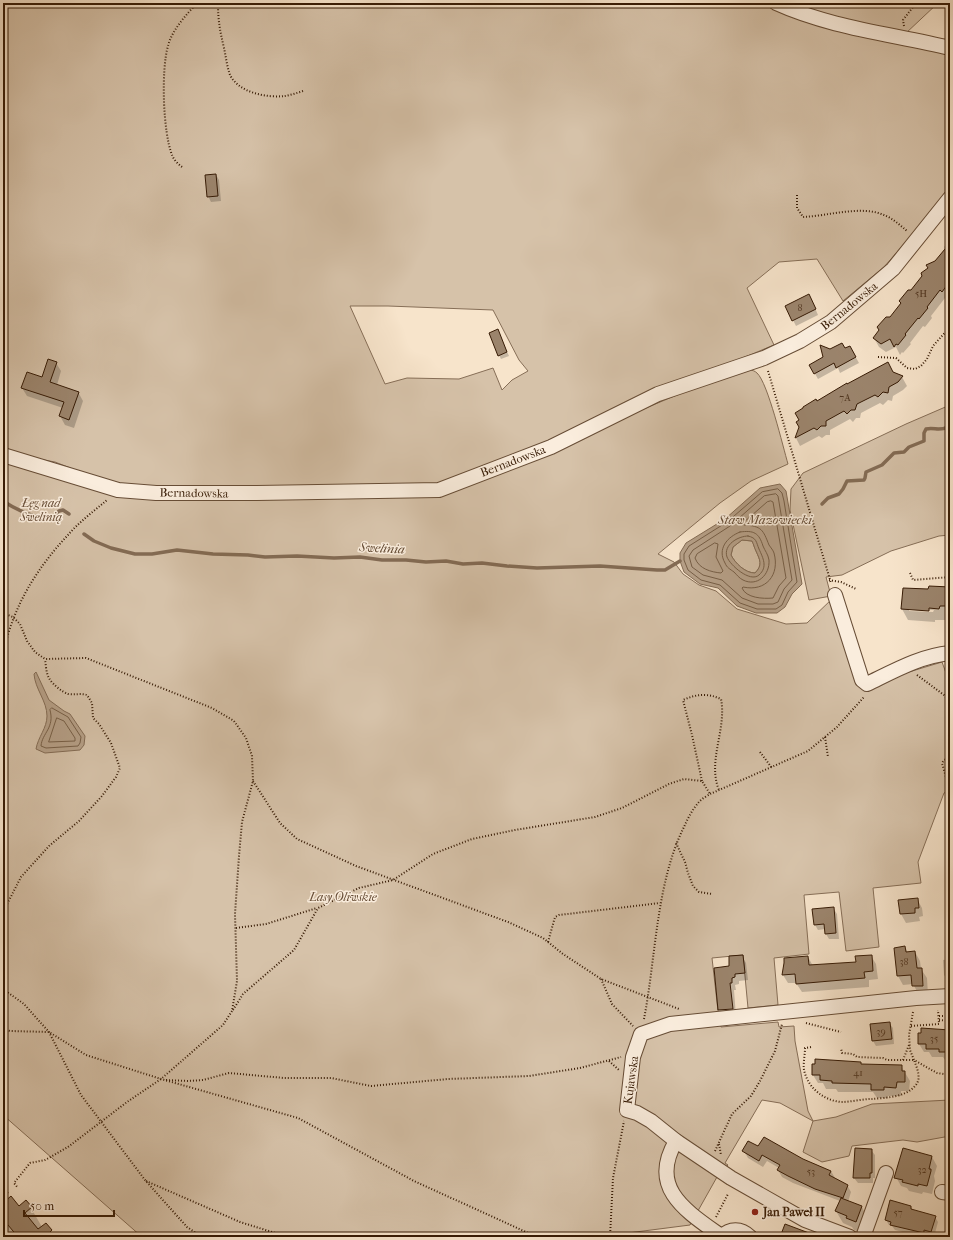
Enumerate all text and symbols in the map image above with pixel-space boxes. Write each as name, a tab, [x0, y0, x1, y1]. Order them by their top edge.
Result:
street label: Bernadowska	[818, 279, 880, 333]
house number: 5H	[915, 288, 927, 300]
house number: 8	[797, 302, 803, 314]
house number: 7A	[839, 392, 851, 404]
street label: Bernadowska	[478, 442, 548, 480]
street label: Bernadowska	[159, 485, 229, 501]
park label: Łęg nad Swelinią	[19, 496, 62, 524]
water label: Staw Mazowiecki	[717, 512, 813, 527]
water label: Swelinia	[358, 539, 405, 557]
park label: Lasy Oliwskie	[308, 890, 378, 904]
house number: 38	[899, 956, 909, 968]
house number: 39	[876, 1026, 886, 1038]
house number: 35	[930, 1033, 938, 1045]
street label: Kujawska	[621, 1054, 641, 1105]
house number: 41	[853, 1067, 863, 1079]
house number: 32	[917, 1164, 927, 1176]
house number: 53	[807, 1166, 815, 1178]
scale bar	[24, 1192, 114, 1218]
text: 50 m	[30, 1199, 54, 1213]
place label: Jan Paweł II	[761, 1205, 825, 1220]
marker: Jan Paweł II	[750, 1207, 760, 1217]
house number: 57	[893, 1207, 903, 1219]

